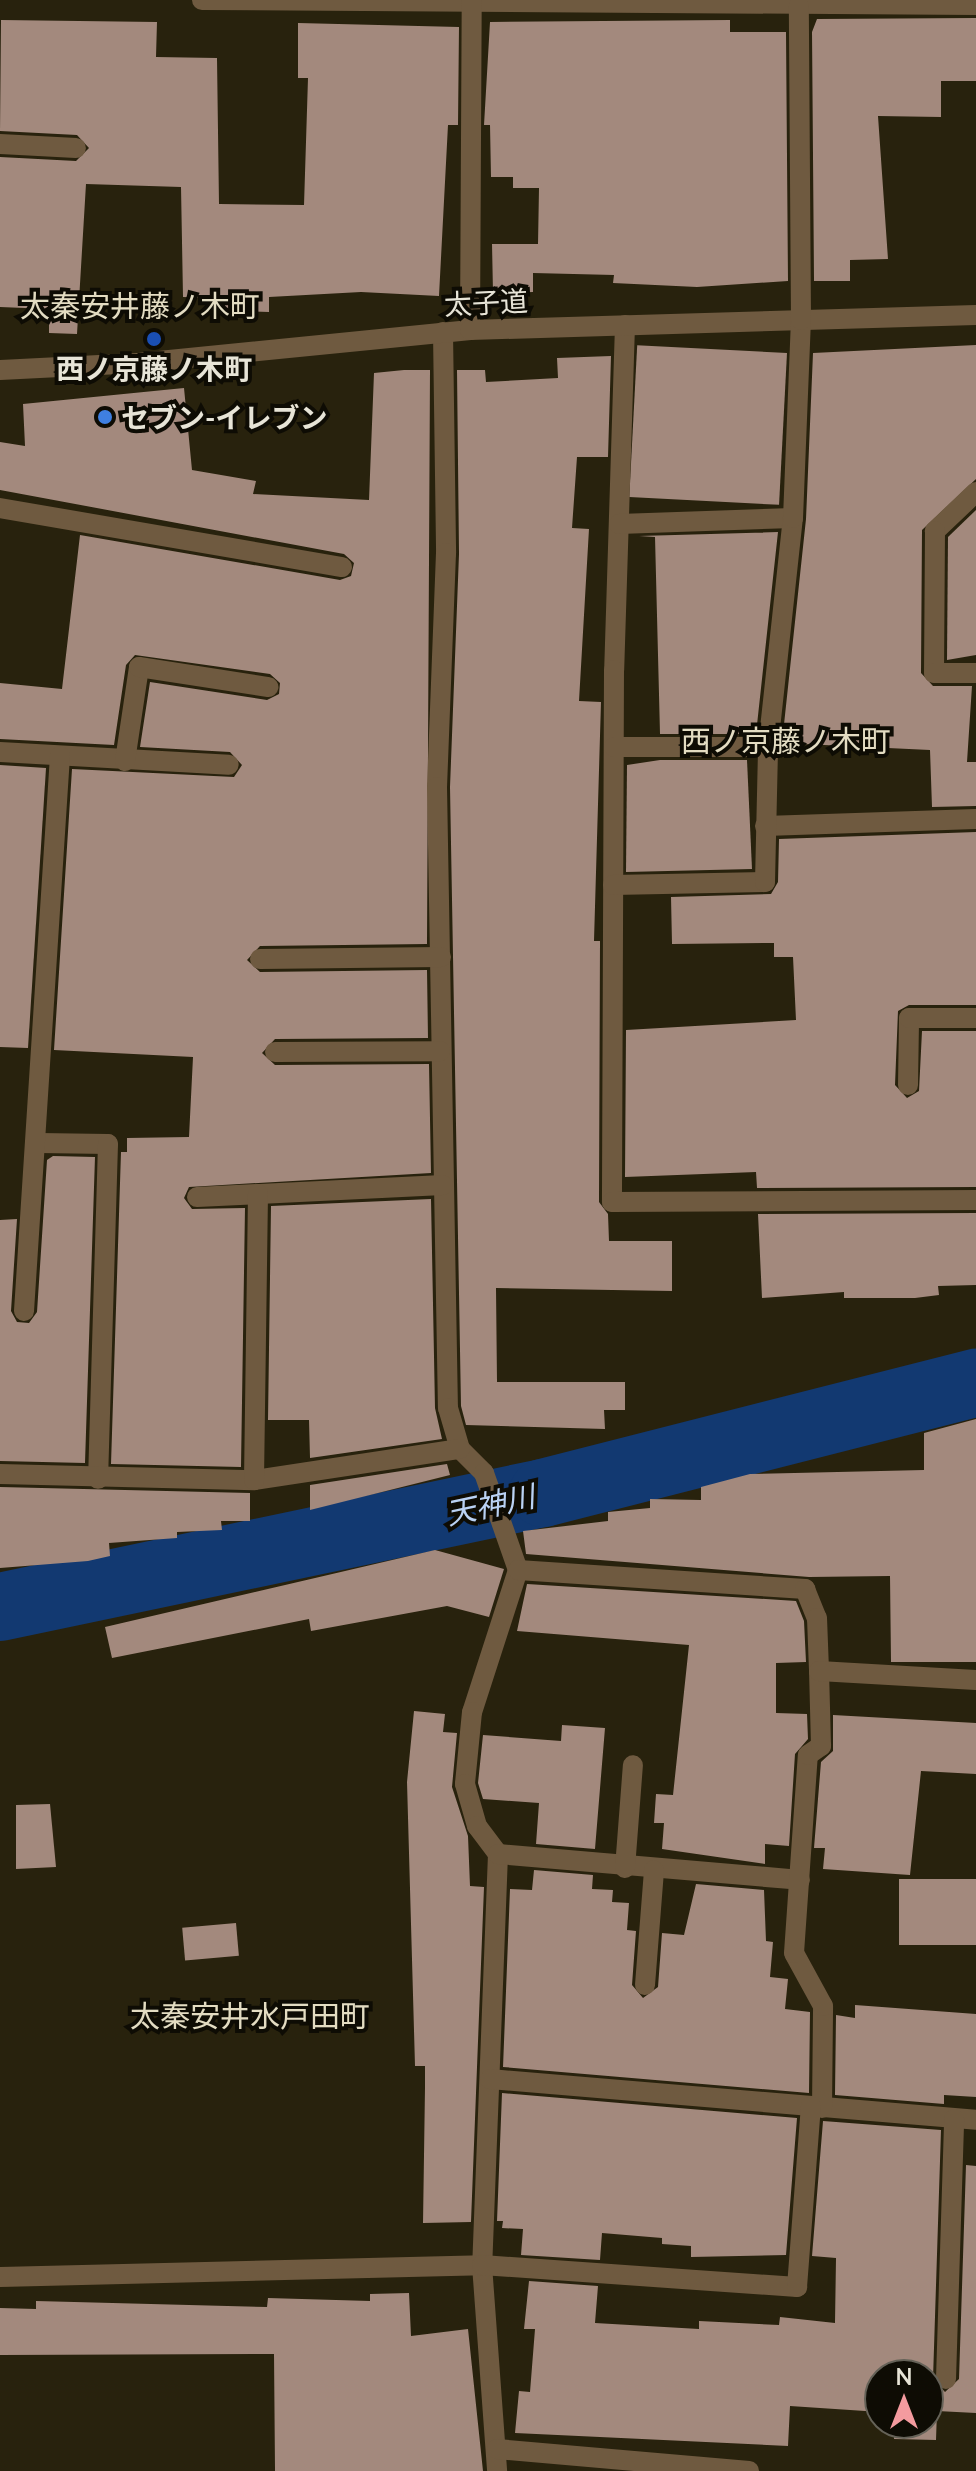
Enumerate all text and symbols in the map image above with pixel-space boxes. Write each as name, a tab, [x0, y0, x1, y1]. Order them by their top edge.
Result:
street label: 太子道	[443, 283, 529, 321]
district label: 太秦安井藤ノ木町	[20, 287, 260, 323]
marker: 西ノ京藤ノ木町	[145, 330, 163, 348]
place label: 西ノ京藤ノ木町	[56, 351, 252, 385]
place label: セブン-イレブン	[121, 400, 327, 434]
marker: セブン-イレブン	[96, 408, 114, 426]
district label: 西ノ京藤ノ木町	[681, 722, 891, 758]
water label: 天神川	[442, 1477, 538, 1531]
district label: 太秦安井水戸田町	[130, 1997, 370, 2033]
north arrow	[864, 2359, 944, 2439]
text: N	[896, 2363, 912, 2390]

